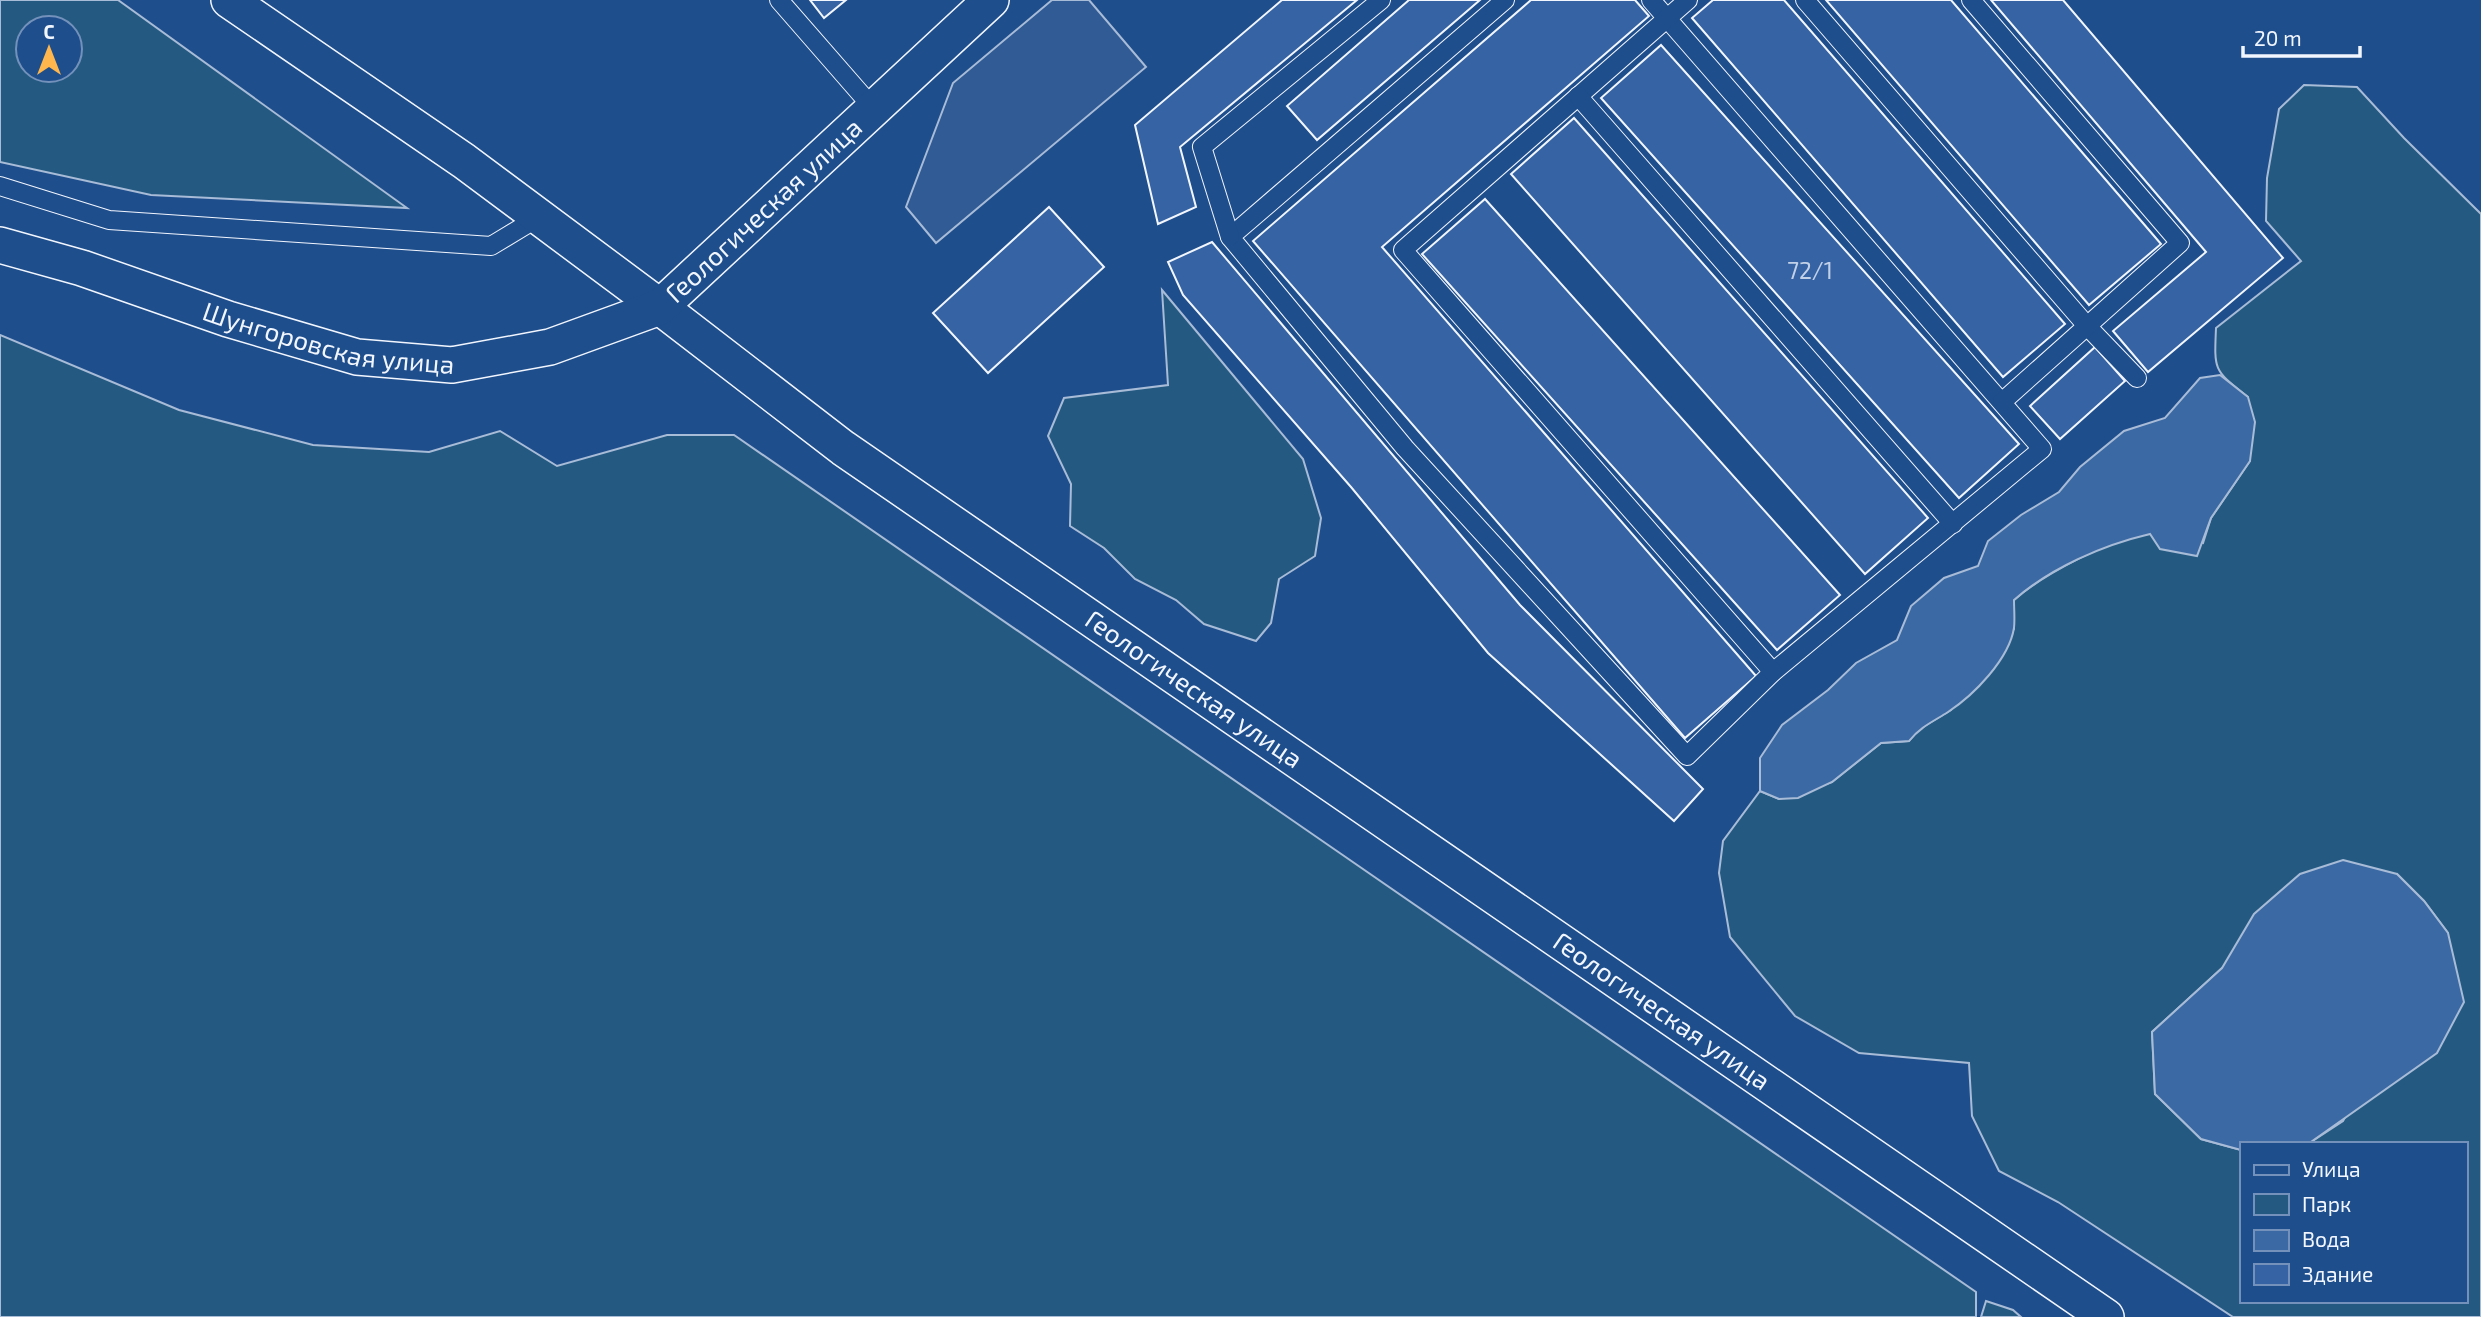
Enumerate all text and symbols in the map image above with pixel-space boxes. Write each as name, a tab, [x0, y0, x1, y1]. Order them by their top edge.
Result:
north arrow	[14, 14, 84, 84]
scale bar	[2243, 14, 2360, 58]
text: С	[43, 20, 55, 43]
text: 20 m	[2254, 25, 2302, 50]
street label: Геологическая улица	[658, 111, 867, 308]
house number: 72/1	[1787, 256, 1833, 284]
street label: Шунгоровская улица	[199, 294, 456, 379]
street label: Геологическая улица	[1080, 603, 1309, 774]
street label: Геологическая улица	[1548, 925, 1777, 1095]
legend	[2240, 1142, 2467, 1303]
text: Улица	[2302, 1156, 2361, 1181]
text: Парк	[2302, 1191, 2351, 1216]
text: Вода	[2302, 1226, 2351, 1251]
text: Здание	[2302, 1261, 2373, 1286]

